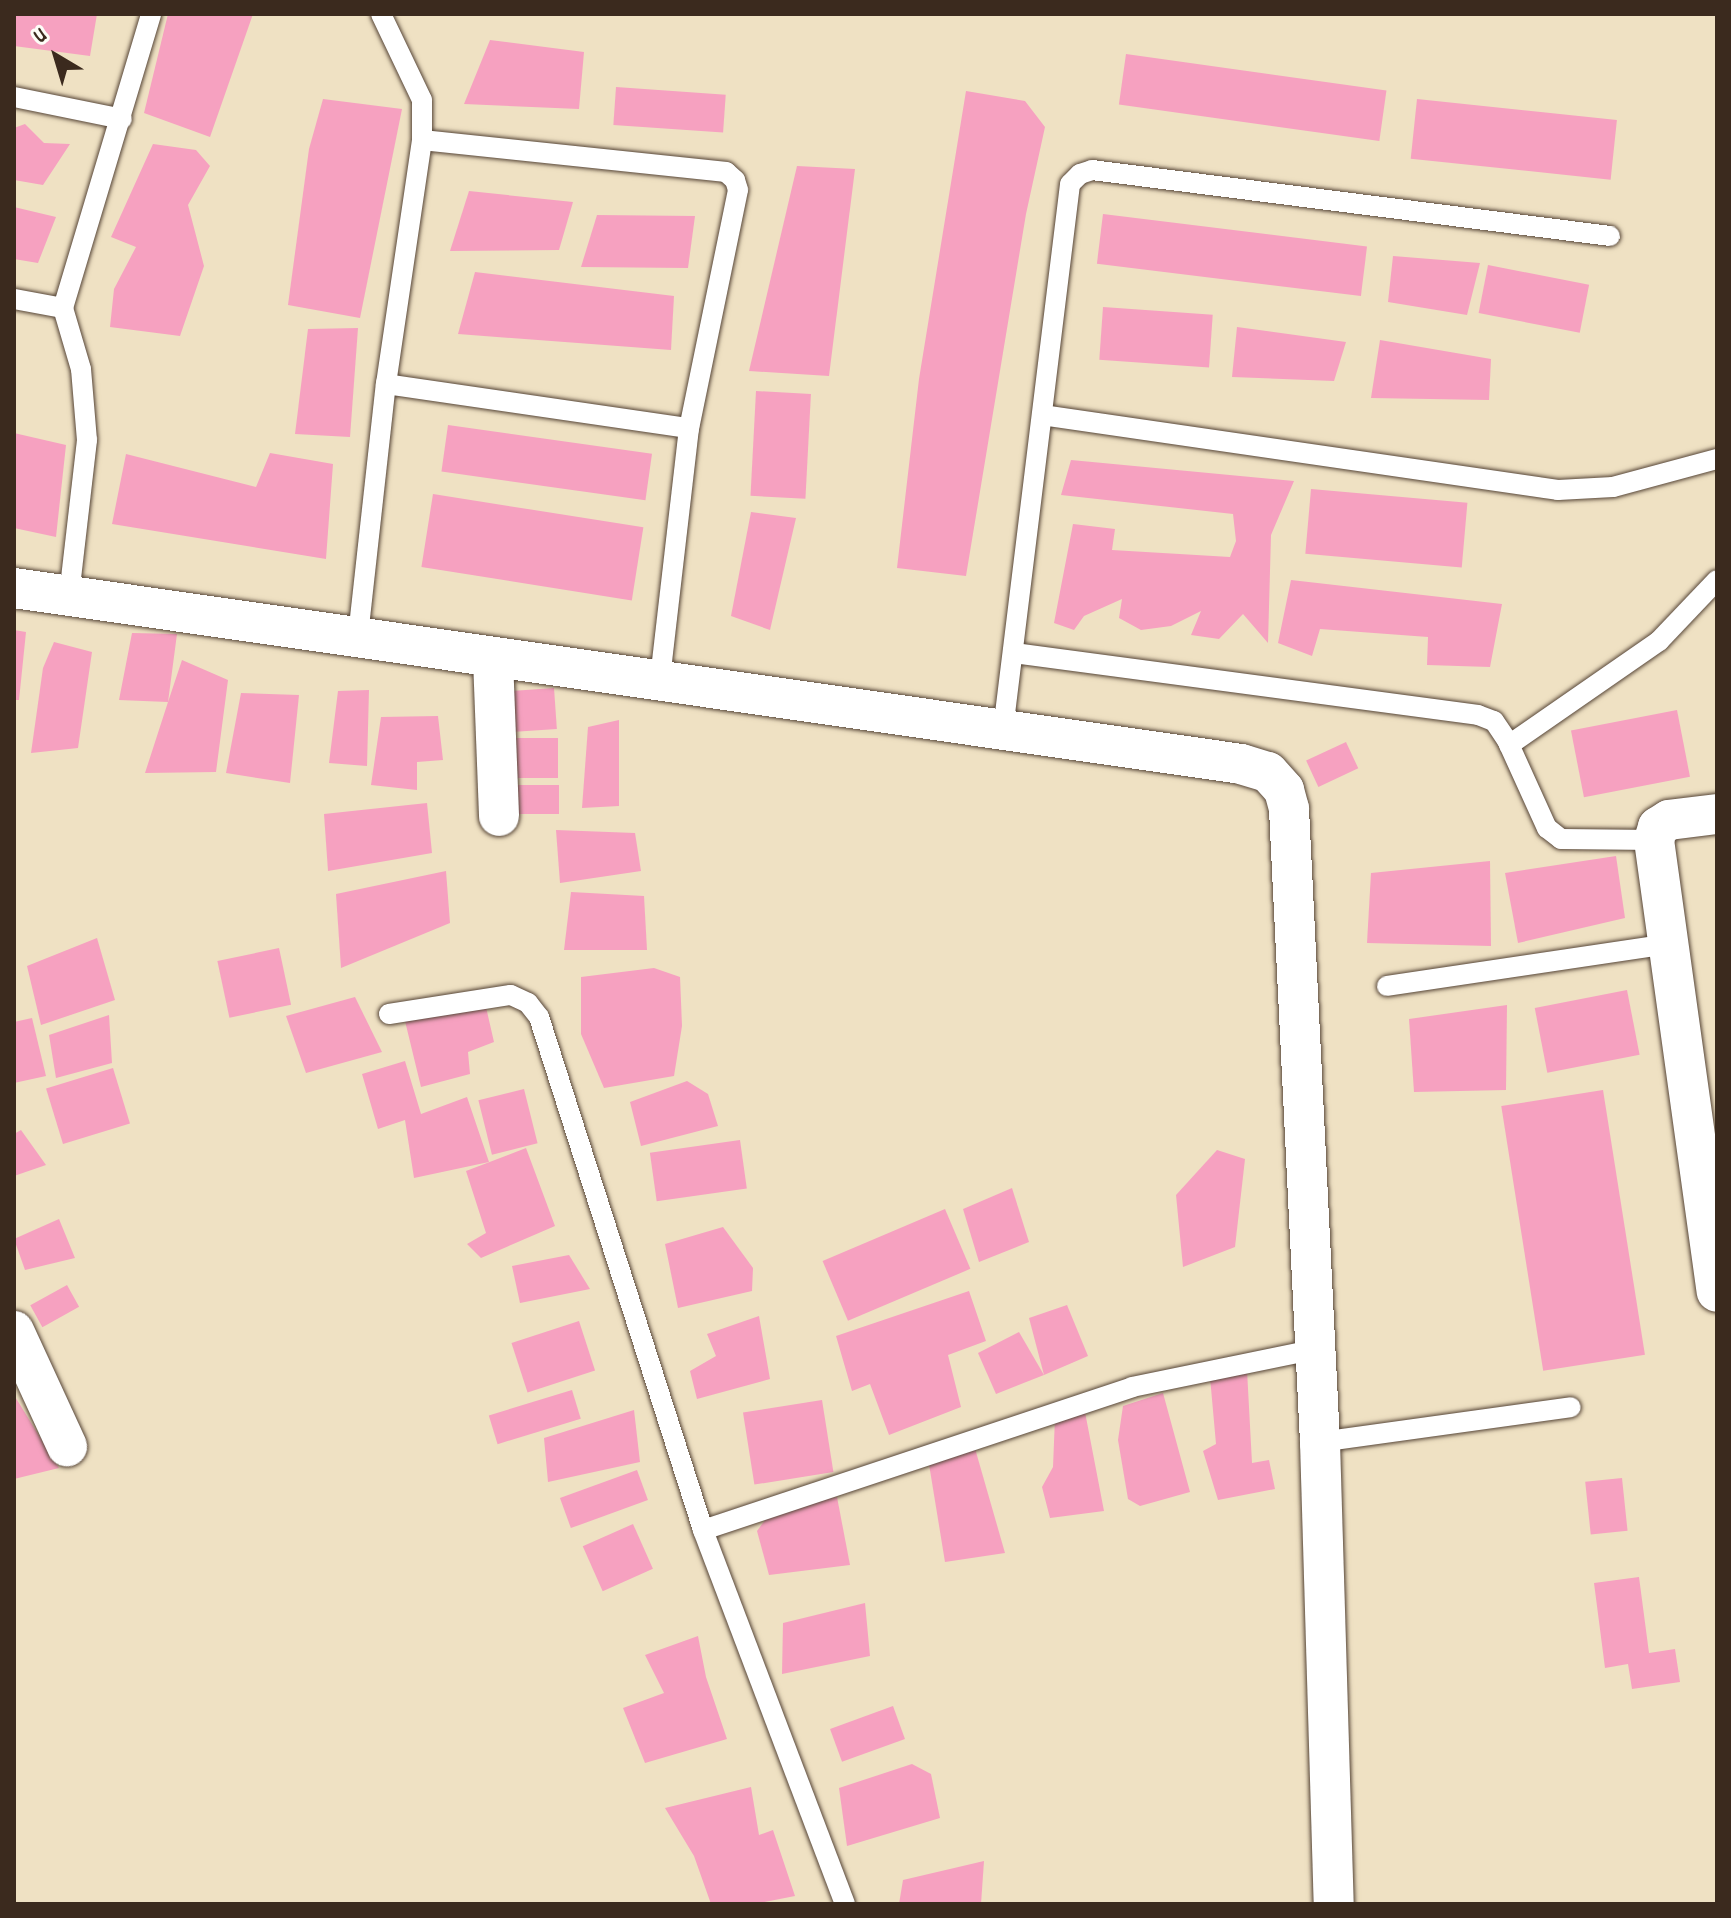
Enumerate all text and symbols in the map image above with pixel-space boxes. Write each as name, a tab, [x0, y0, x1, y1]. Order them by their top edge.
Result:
north arrow	[16, 16, 96, 96]
text: U	[27, 21, 55, 52]

